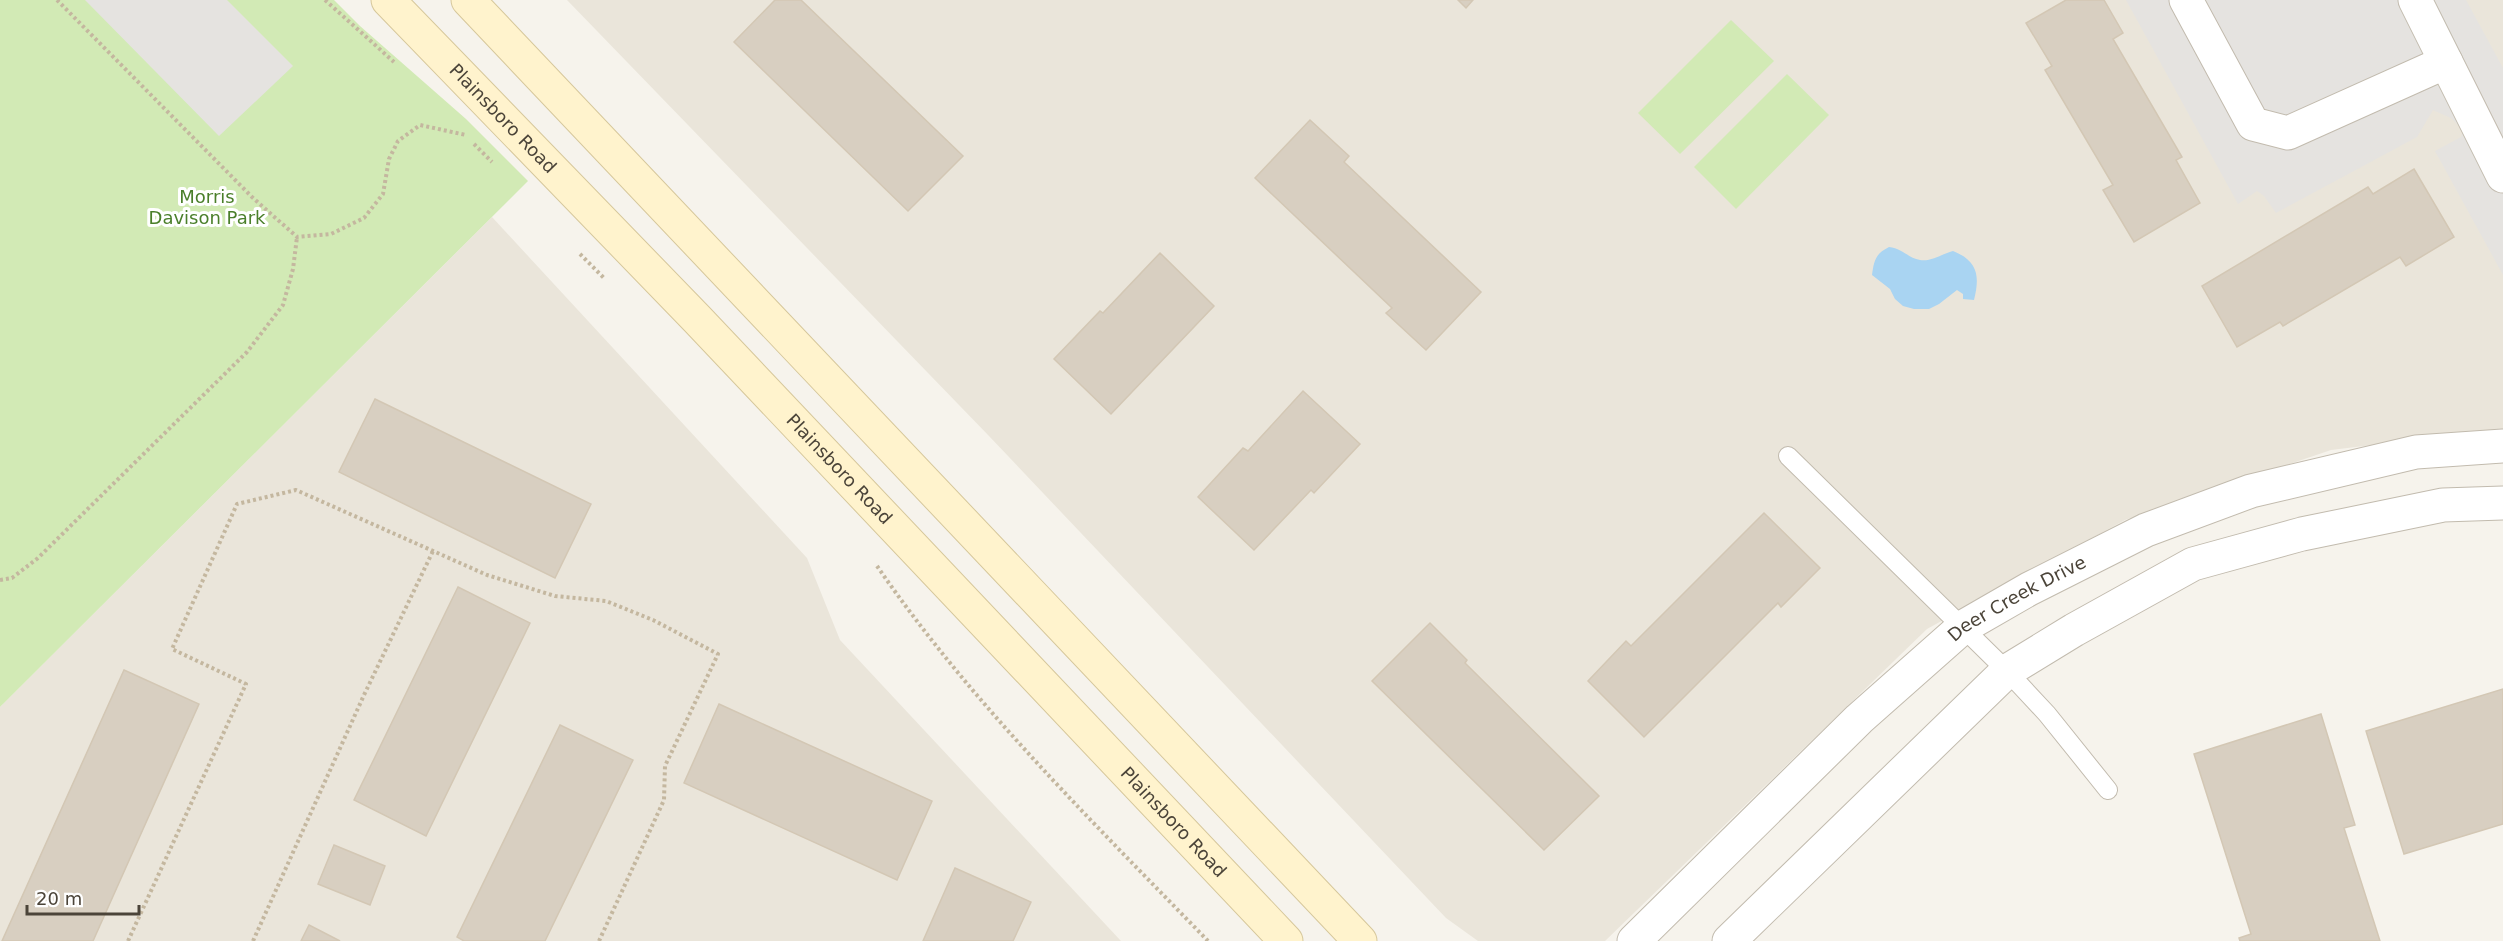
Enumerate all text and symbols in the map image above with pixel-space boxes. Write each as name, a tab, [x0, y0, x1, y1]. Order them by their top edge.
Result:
street label: Plainsboro Road	[445, 59, 561, 177]
park label: Morris Davison Park	[149, 186, 266, 228]
street label: Plainsboro Road	[782, 409, 897, 528]
street label: Deer Creek Drive	[1943, 551, 2089, 645]
street label: Plainsboro Road	[1117, 762, 1231, 881]
scale bar	[27, 878, 140, 916]
text: 20 m	[36, 888, 82, 909]

